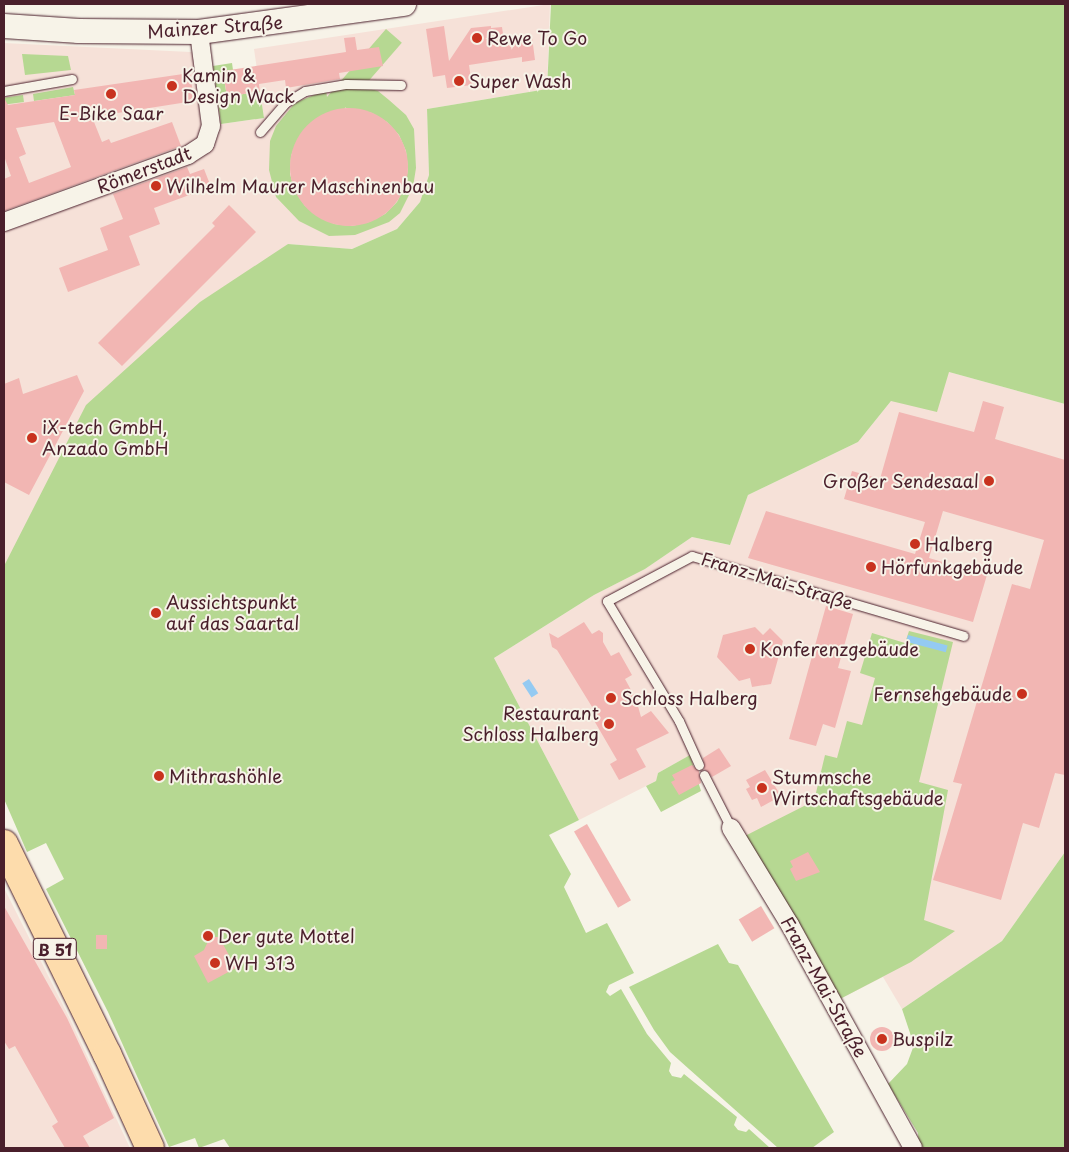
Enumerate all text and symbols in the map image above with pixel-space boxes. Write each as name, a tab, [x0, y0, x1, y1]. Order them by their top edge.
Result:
street label: Mainzer Straße	[146, 11, 284, 43]
place label: Rewe To Go	[487, 27, 588, 49]
marker: Rewe To Go	[471, 32, 483, 44]
place label: Kamin & Design Wack	[182, 65, 295, 108]
place label: Super Wash	[469, 70, 572, 92]
marker: Super Wash	[453, 75, 465, 87]
marker: Kamin & Design Wack	[166, 80, 178, 92]
marker: E-Bike Saar	[105, 88, 117, 100]
place label: E-Bike Saar	[59, 102, 163, 124]
street label: Römerstadt	[94, 142, 194, 198]
place label: Wilhelm Maurer Maschinenbau	[166, 175, 436, 197]
marker: Wilhelm Maurer Maschinenbau	[150, 180, 162, 192]
place label: iX-tech GmbH, Anzado GmbH	[42, 417, 169, 459]
marker: iX-tech GmbH, Anzado GmbH	[26, 432, 38, 444]
place label: Großer Sendesaal	[823, 470, 979, 492]
marker: Großer Sendesaal	[983, 475, 995, 487]
place label: Halberg	[925, 533, 993, 555]
marker: Halberg	[909, 538, 921, 550]
street label: Franz-Mai-Straße	[698, 548, 856, 614]
place label: Hörfunkgebäude	[881, 556, 1023, 578]
marker: Hörfunkgebäude	[865, 561, 877, 573]
place label: Aussichtspunkt auf das Saartal	[166, 592, 303, 634]
marker: Aussichtspunkt auf das Saartal	[150, 607, 162, 619]
place label: Konferenzgebäude	[760, 638, 919, 660]
marker: Konferenzgebäude	[744, 643, 756, 655]
place label: Fernsehgebäude	[873, 683, 1012, 705]
place label: Schloss Halberg	[621, 687, 757, 709]
marker: Fernsehgebäude	[1016, 688, 1028, 700]
marker: Schloss Halberg	[605, 692, 617, 704]
place label: Restaurant Schloss Halberg	[463, 703, 599, 746]
marker: Restaurant Schloss Halberg	[603, 718, 615, 730]
place label: Mithrashöhle	[169, 765, 282, 787]
place label: Stummsche Wirtschaftsgebäude	[772, 767, 944, 810]
marker: Mithrashöhle	[153, 770, 165, 782]
marker: Stummsche Wirtschaftsgebäude	[756, 782, 768, 794]
street label: Franz-Mai-Straße	[776, 913, 872, 1061]
place label: Der gute Mottel	[218, 925, 355, 947]
marker: Der gute Mottel	[202, 930, 214, 942]
road number: B 51	[32, 936, 78, 962]
place label: WH 313	[225, 952, 294, 974]
marker: WH 313	[209, 957, 221, 969]
place label: Buspilz	[892, 1028, 953, 1050]
marker: Buspilz	[876, 1033, 888, 1045]

